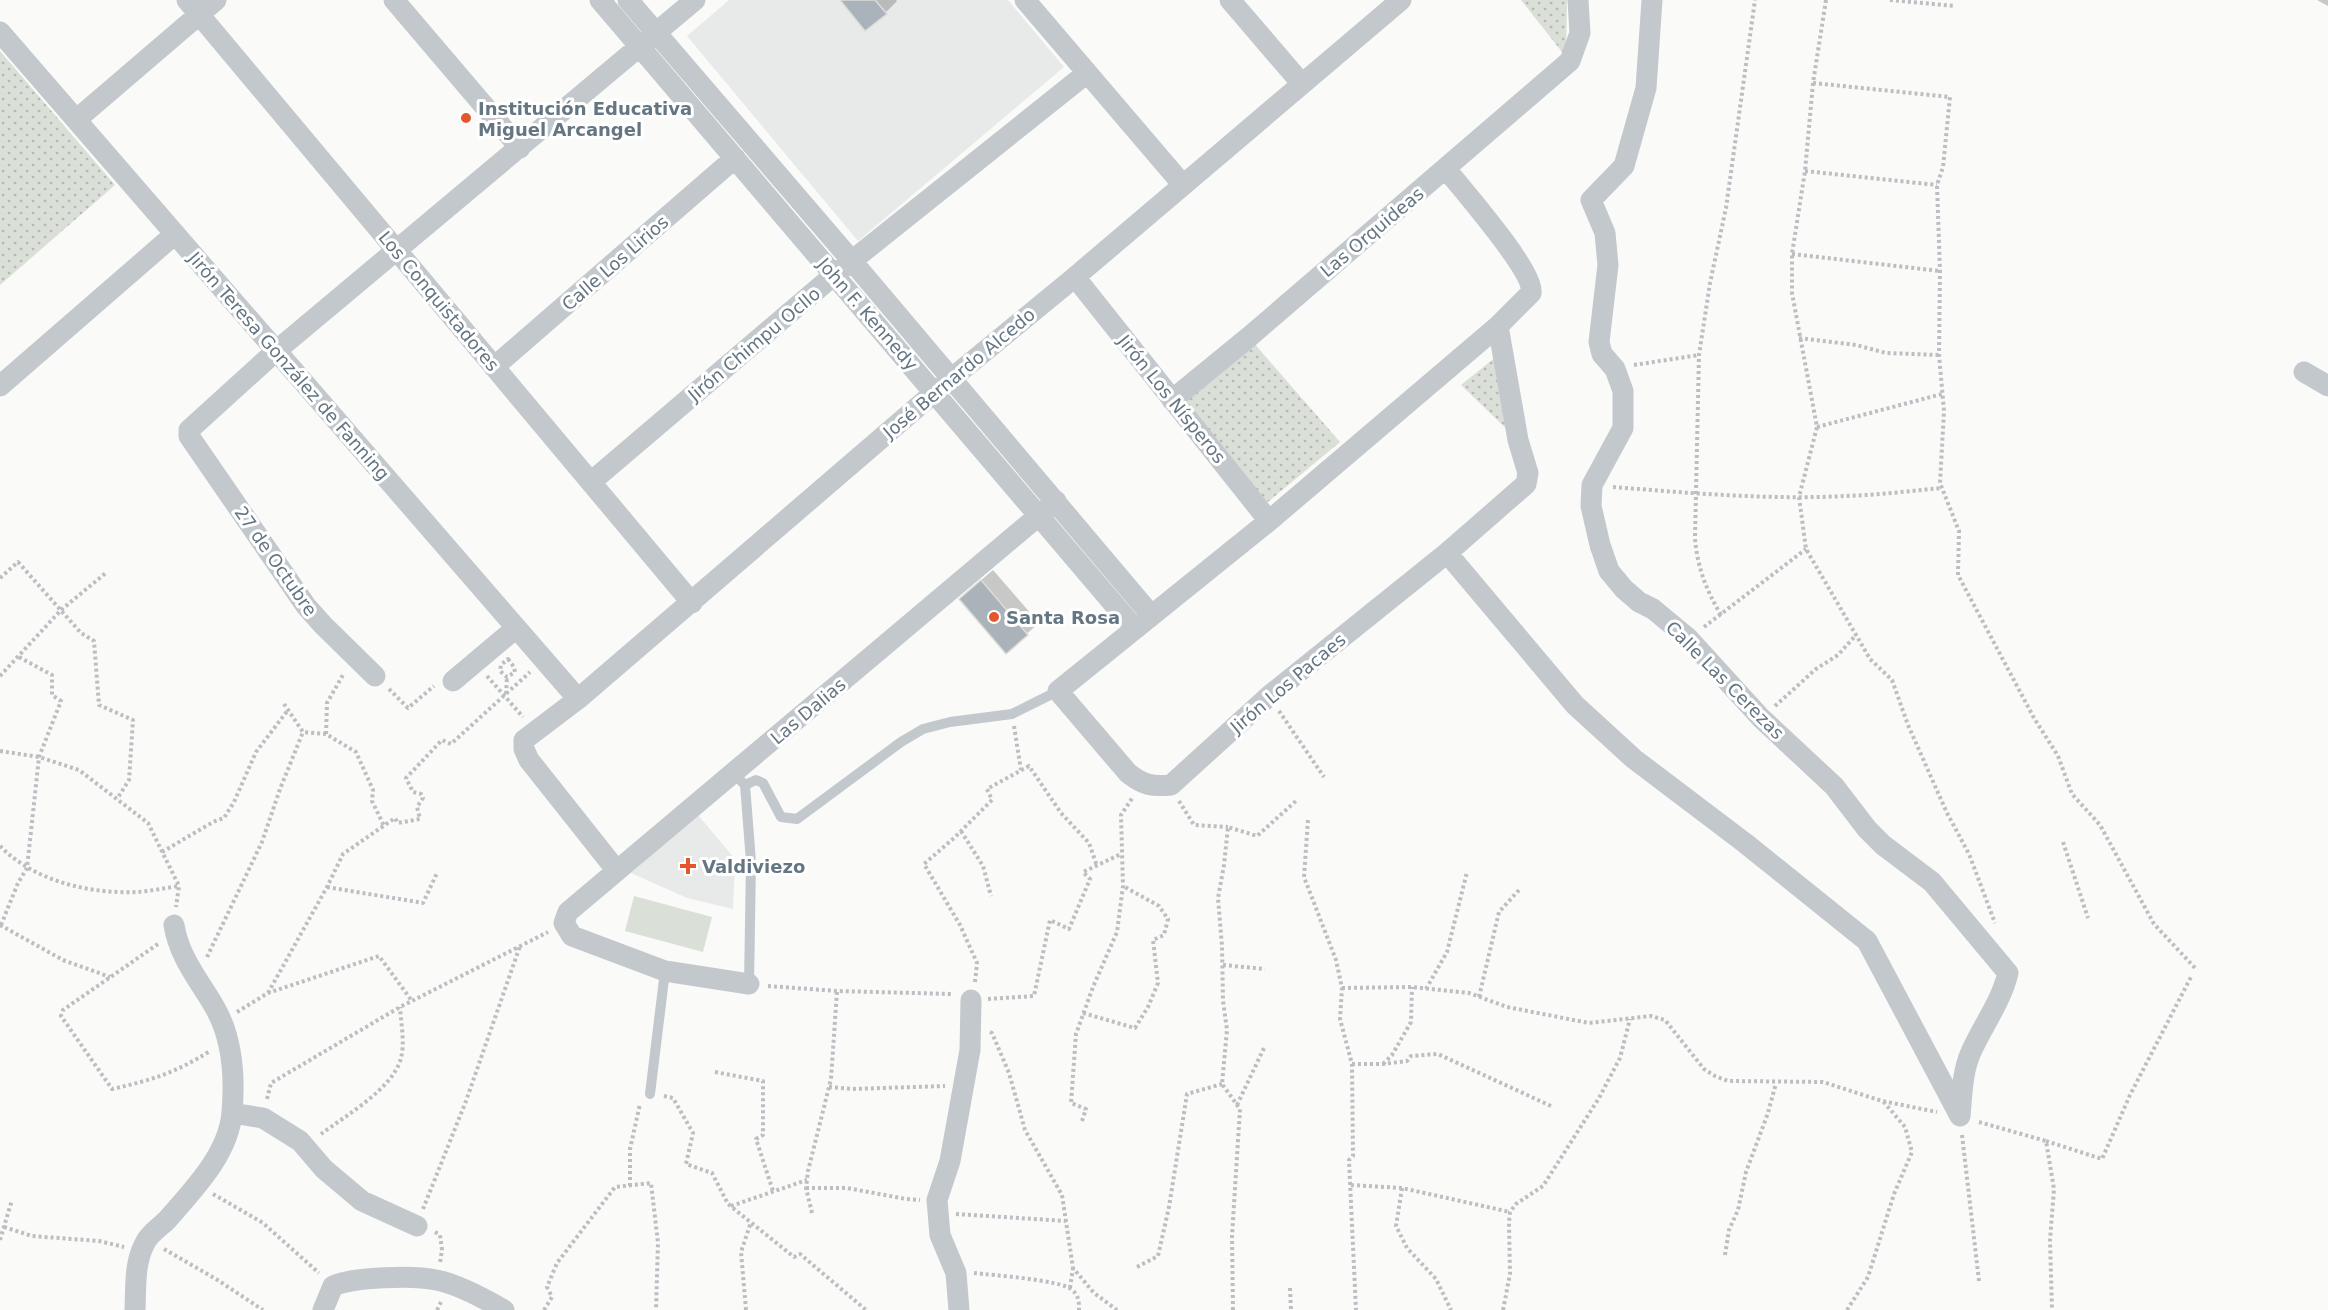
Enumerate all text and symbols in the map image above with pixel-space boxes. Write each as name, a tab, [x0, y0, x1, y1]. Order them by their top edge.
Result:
place label: Institución Educativa Miguel Arcangel	[478, 98, 692, 140]
marker: Institución Educativa Miguel Arcangel	[459, 111, 473, 125]
street label: Las Orquideas	[1316, 183, 1428, 281]
street label: Calle Los Lirios	[558, 211, 672, 315]
street label: Los Conquistadores	[374, 227, 504, 375]
street label: Jirón Teresa González de Fanning	[184, 247, 394, 484]
street label: John F. Kennedy	[813, 253, 923, 375]
street label: Jirón Chimpu Ocllo	[683, 283, 824, 406]
street label: José Bernardo Alcedo	[878, 303, 1039, 443]
street label: Jirón Los Nísperos	[1113, 330, 1230, 467]
street label: 27 de Octubre	[230, 502, 322, 620]
place label: Santa Rosa	[1006, 607, 1120, 628]
marker: Santa Rosa	[987, 610, 1001, 624]
street label: Calle Las Cerezas	[1662, 617, 1788, 743]
street label: Jirón Los Pacaes	[1225, 629, 1350, 738]
street label: Las Dalias	[766, 674, 850, 748]
place label: Valdiviezo	[702, 856, 805, 877]
marker: Valdiviezo	[679, 857, 697, 875]

